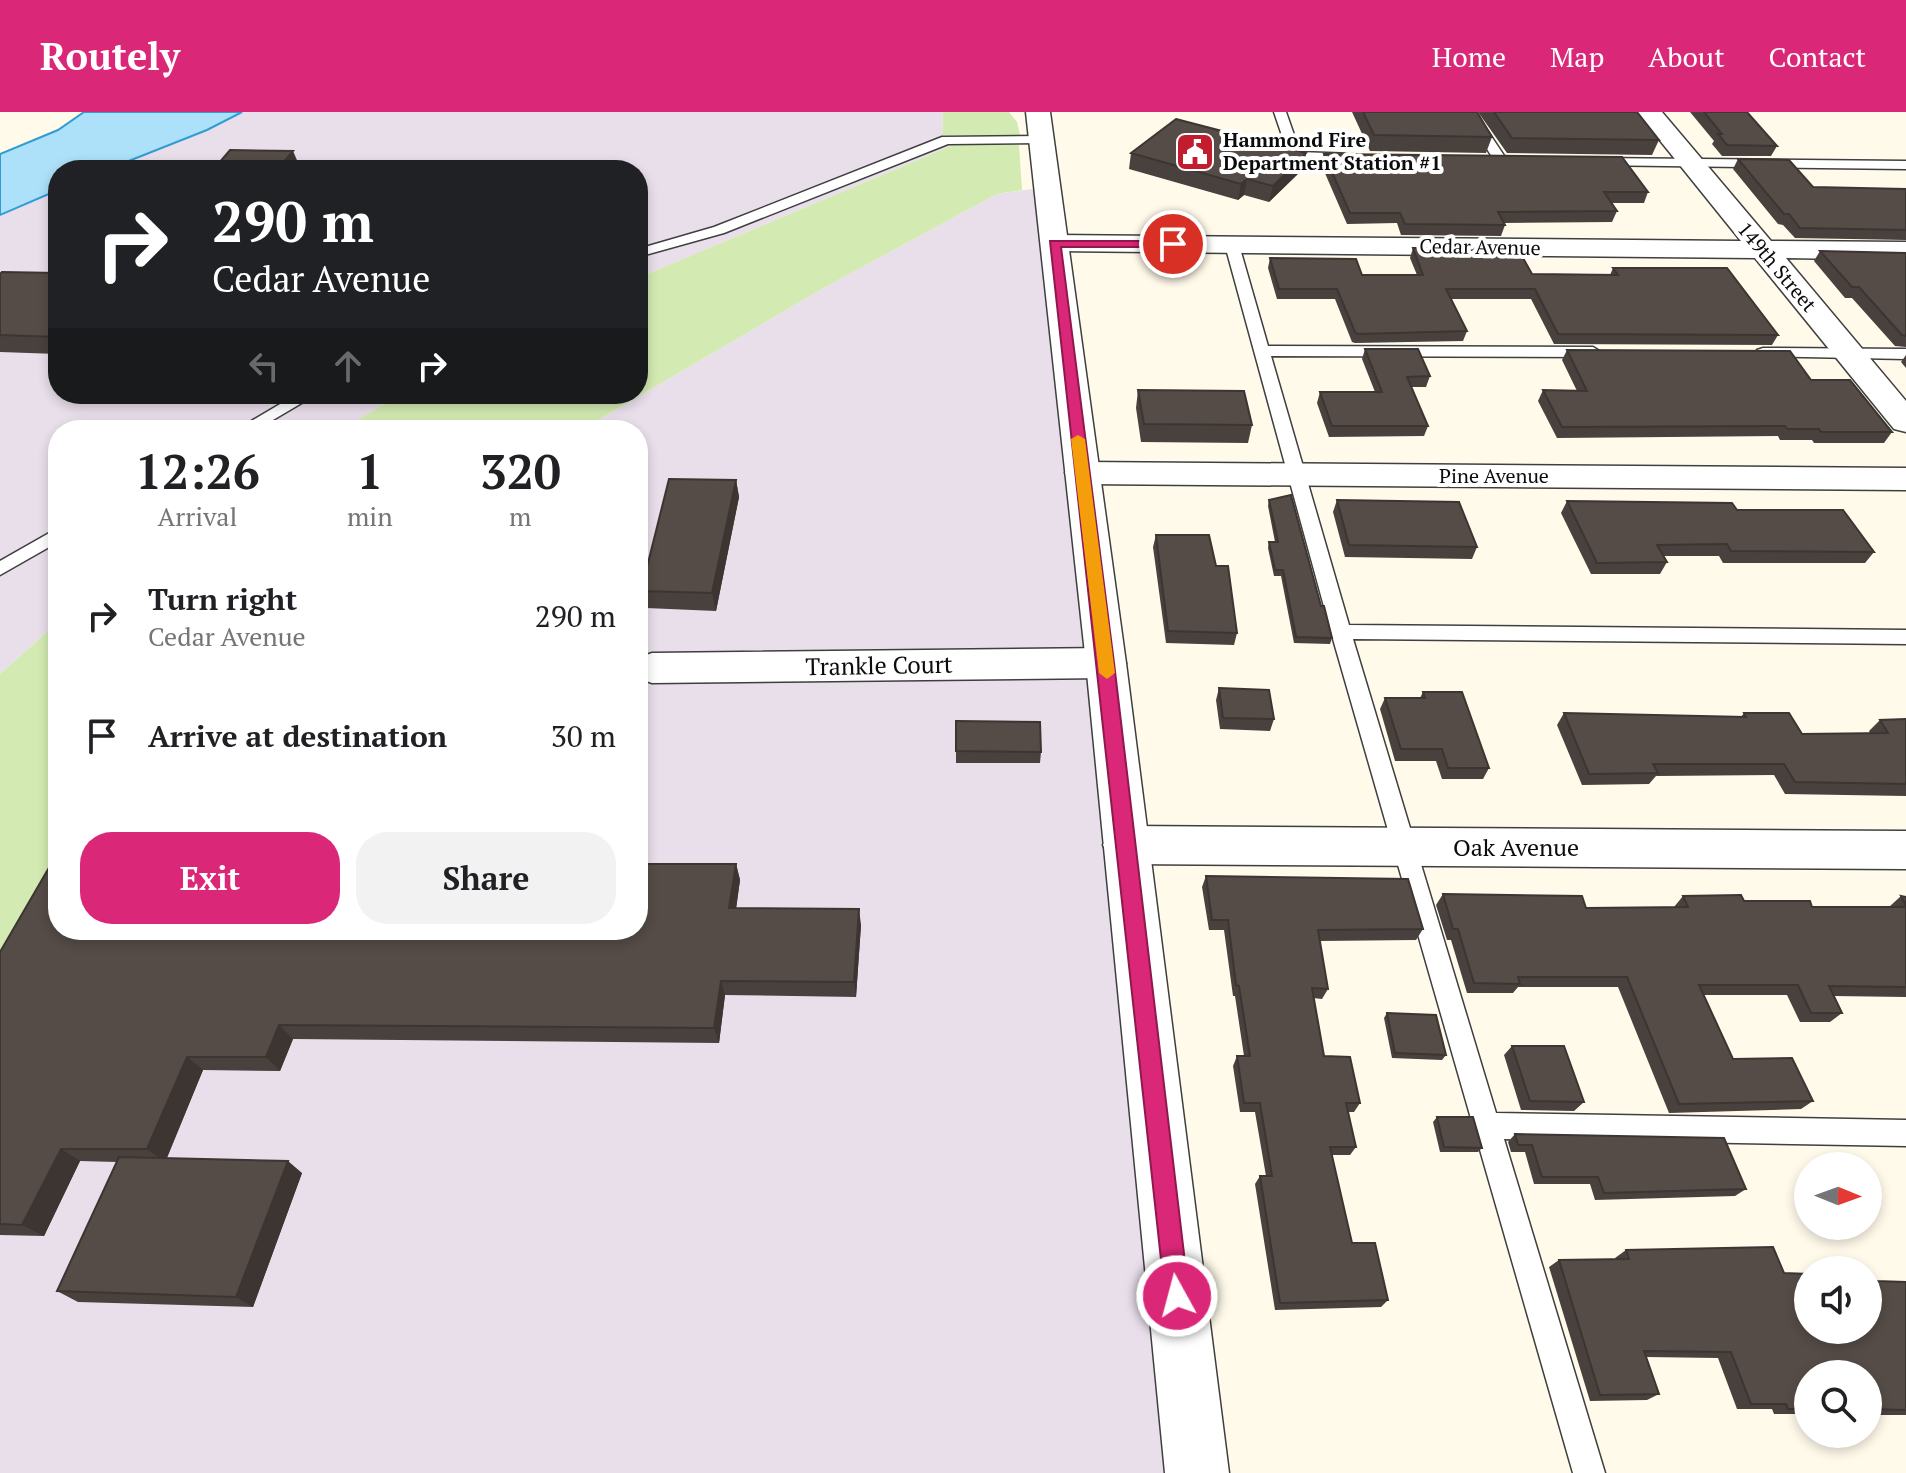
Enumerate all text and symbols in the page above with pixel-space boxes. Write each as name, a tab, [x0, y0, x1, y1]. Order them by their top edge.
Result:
text: Routely	[40, 31, 180, 81]
text: Home	[1432, 38, 1506, 75]
text: Map	[1550, 38, 1604, 75]
text: About	[1648, 38, 1725, 75]
text: Contact	[1769, 38, 1866, 75]
place label: Hammond Fire Department Station #1	[1223, 126, 1442, 176]
public building icon: Hammond Fire Department Station #1	[1174, 131, 1216, 173]
text: 290 m	[212, 184, 374, 258]
icon: right	[80, 192, 184, 296]
pin	[1139, 210, 1207, 278]
street label: 149th Street	[1732, 216, 1823, 318]
icon: arrive	[1151, 222, 1195, 266]
street label: Cedar Avenue	[1419, 232, 1541, 261]
text: Cedar Avenue	[212, 255, 430, 302]
icon: left	[242, 344, 286, 388]
icon: ahead	[326, 344, 370, 388]
icon: right	[410, 344, 454, 388]
text: 12:26	[135, 439, 260, 503]
text: 1	[356, 439, 383, 503]
text: 320	[480, 439, 561, 503]
street label: Pine Avenue	[1439, 462, 1549, 489]
text: Arrival	[158, 499, 237, 533]
text: min	[347, 499, 393, 533]
text: m	[509, 499, 532, 533]
text: Turn right	[148, 579, 297, 619]
icon: right	[80, 594, 124, 638]
text: 290 m	[535, 596, 616, 636]
text: Cedar Avenue	[148, 619, 306, 653]
street label: Trankle Court	[805, 648, 953, 682]
icon: arrive	[80, 714, 124, 758]
text: Arrive at destination	[148, 716, 447, 756]
text: 30 m	[551, 716, 616, 756]
street label: Oak Avenue	[1453, 831, 1579, 863]
button: Exit	[80, 832, 340, 924]
button: Share	[356, 832, 616, 924]
north arrow	[1794, 1152, 1882, 1240]
map controls	[1794, 1152, 1882, 1448]
position arrow	[1135, 1254, 1219, 1338]
button: sound	[1794, 1256, 1882, 1344]
button: search	[1794, 1360, 1882, 1448]

